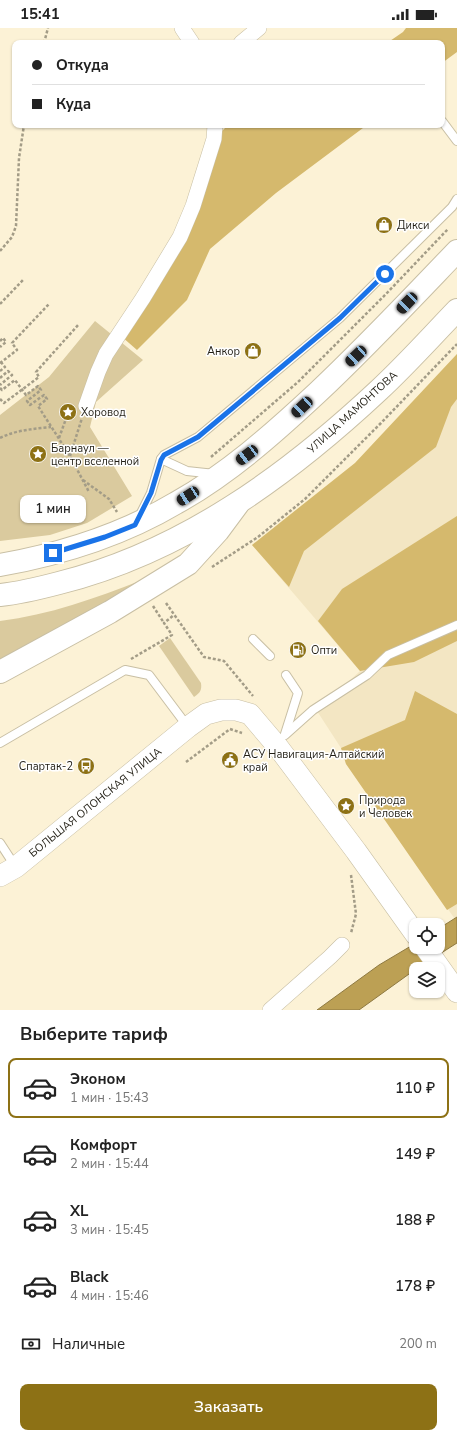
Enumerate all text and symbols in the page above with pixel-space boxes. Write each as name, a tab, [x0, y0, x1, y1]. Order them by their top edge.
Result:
text: 15:41	[20, 4, 60, 24]
text: Откуда	[56, 55, 109, 75]
text: Куда	[56, 94, 91, 114]
shop icon: Дикси	[374, 215, 394, 235]
place label: Дикси	[397, 218, 429, 233]
route start	[376, 265, 394, 283]
car	[394, 290, 420, 316]
shop icon: Анкор	[243, 341, 263, 361]
car	[343, 343, 369, 369]
place label: Анкор	[207, 344, 240, 359]
street label: УЛИЦА МАМОНТОВА	[303, 368, 401, 458]
car	[289, 394, 315, 420]
place icon: Хоровод	[58, 402, 78, 422]
place label: Хоровод	[81, 405, 126, 420]
place label: Барнаул — центр вселенной	[51, 441, 139, 469]
car	[234, 443, 260, 467]
place icon: Барнаул — центр вселенной	[28, 444, 48, 464]
car	[175, 484, 201, 508]
callout: 1 мин	[20, 495, 86, 523]
text: 1 мин	[35, 500, 71, 518]
route end	[44, 544, 62, 562]
fuel station icon: Опти	[288, 640, 308, 660]
place label: Опти	[311, 643, 337, 658]
street label: БОЛЬШАЯ ОЛОНСКАЯ УЛИЦА	[26, 744, 165, 861]
place label: АСУ Навигация-Алтайский край	[243, 747, 384, 775]
public building icon: АСУ Навигация-Алтайский край	[220, 750, 240, 770]
bus stop icon: Спартак-2	[76, 756, 96, 776]
place label: Спартак-2	[19, 759, 73, 774]
place label: Природа и Человек	[359, 793, 412, 821]
place icon: Природа и Человек	[336, 796, 356, 816]
map controls	[409, 918, 445, 998]
button: locate	[409, 918, 445, 954]
button: layers	[409, 962, 445, 998]
text: Выберите тариф	[20, 1022, 168, 1046]
text: Эконом	[70, 1069, 126, 1089]
icon: car	[22, 1070, 58, 1106]
text: 110 ₽	[395, 1078, 435, 1098]
text: 1 мин · 15:43	[70, 1089, 149, 1107]
text: Комфорт	[70, 1135, 137, 1155]
icon: car	[22, 1136, 58, 1172]
text: 149 ₽	[395, 1144, 435, 1164]
text: 2 мин · 15:44	[70, 1155, 149, 1173]
text: XL	[70, 1201, 89, 1221]
icon: car	[22, 1202, 58, 1238]
text: 188 ₽	[395, 1210, 435, 1230]
text: 3 мин · 15:45	[70, 1221, 149, 1239]
text: Black	[70, 1267, 108, 1287]
icon: car	[22, 1268, 58, 1304]
text: 178 ₽	[395, 1276, 435, 1296]
text: 4 мин · 15:46	[70, 1287, 149, 1305]
icon: cash	[20, 1333, 42, 1355]
text: Наличные	[52, 1334, 125, 1354]
text: 200 m	[399, 1335, 437, 1353]
button: Заказать	[20, 1384, 437, 1430]

